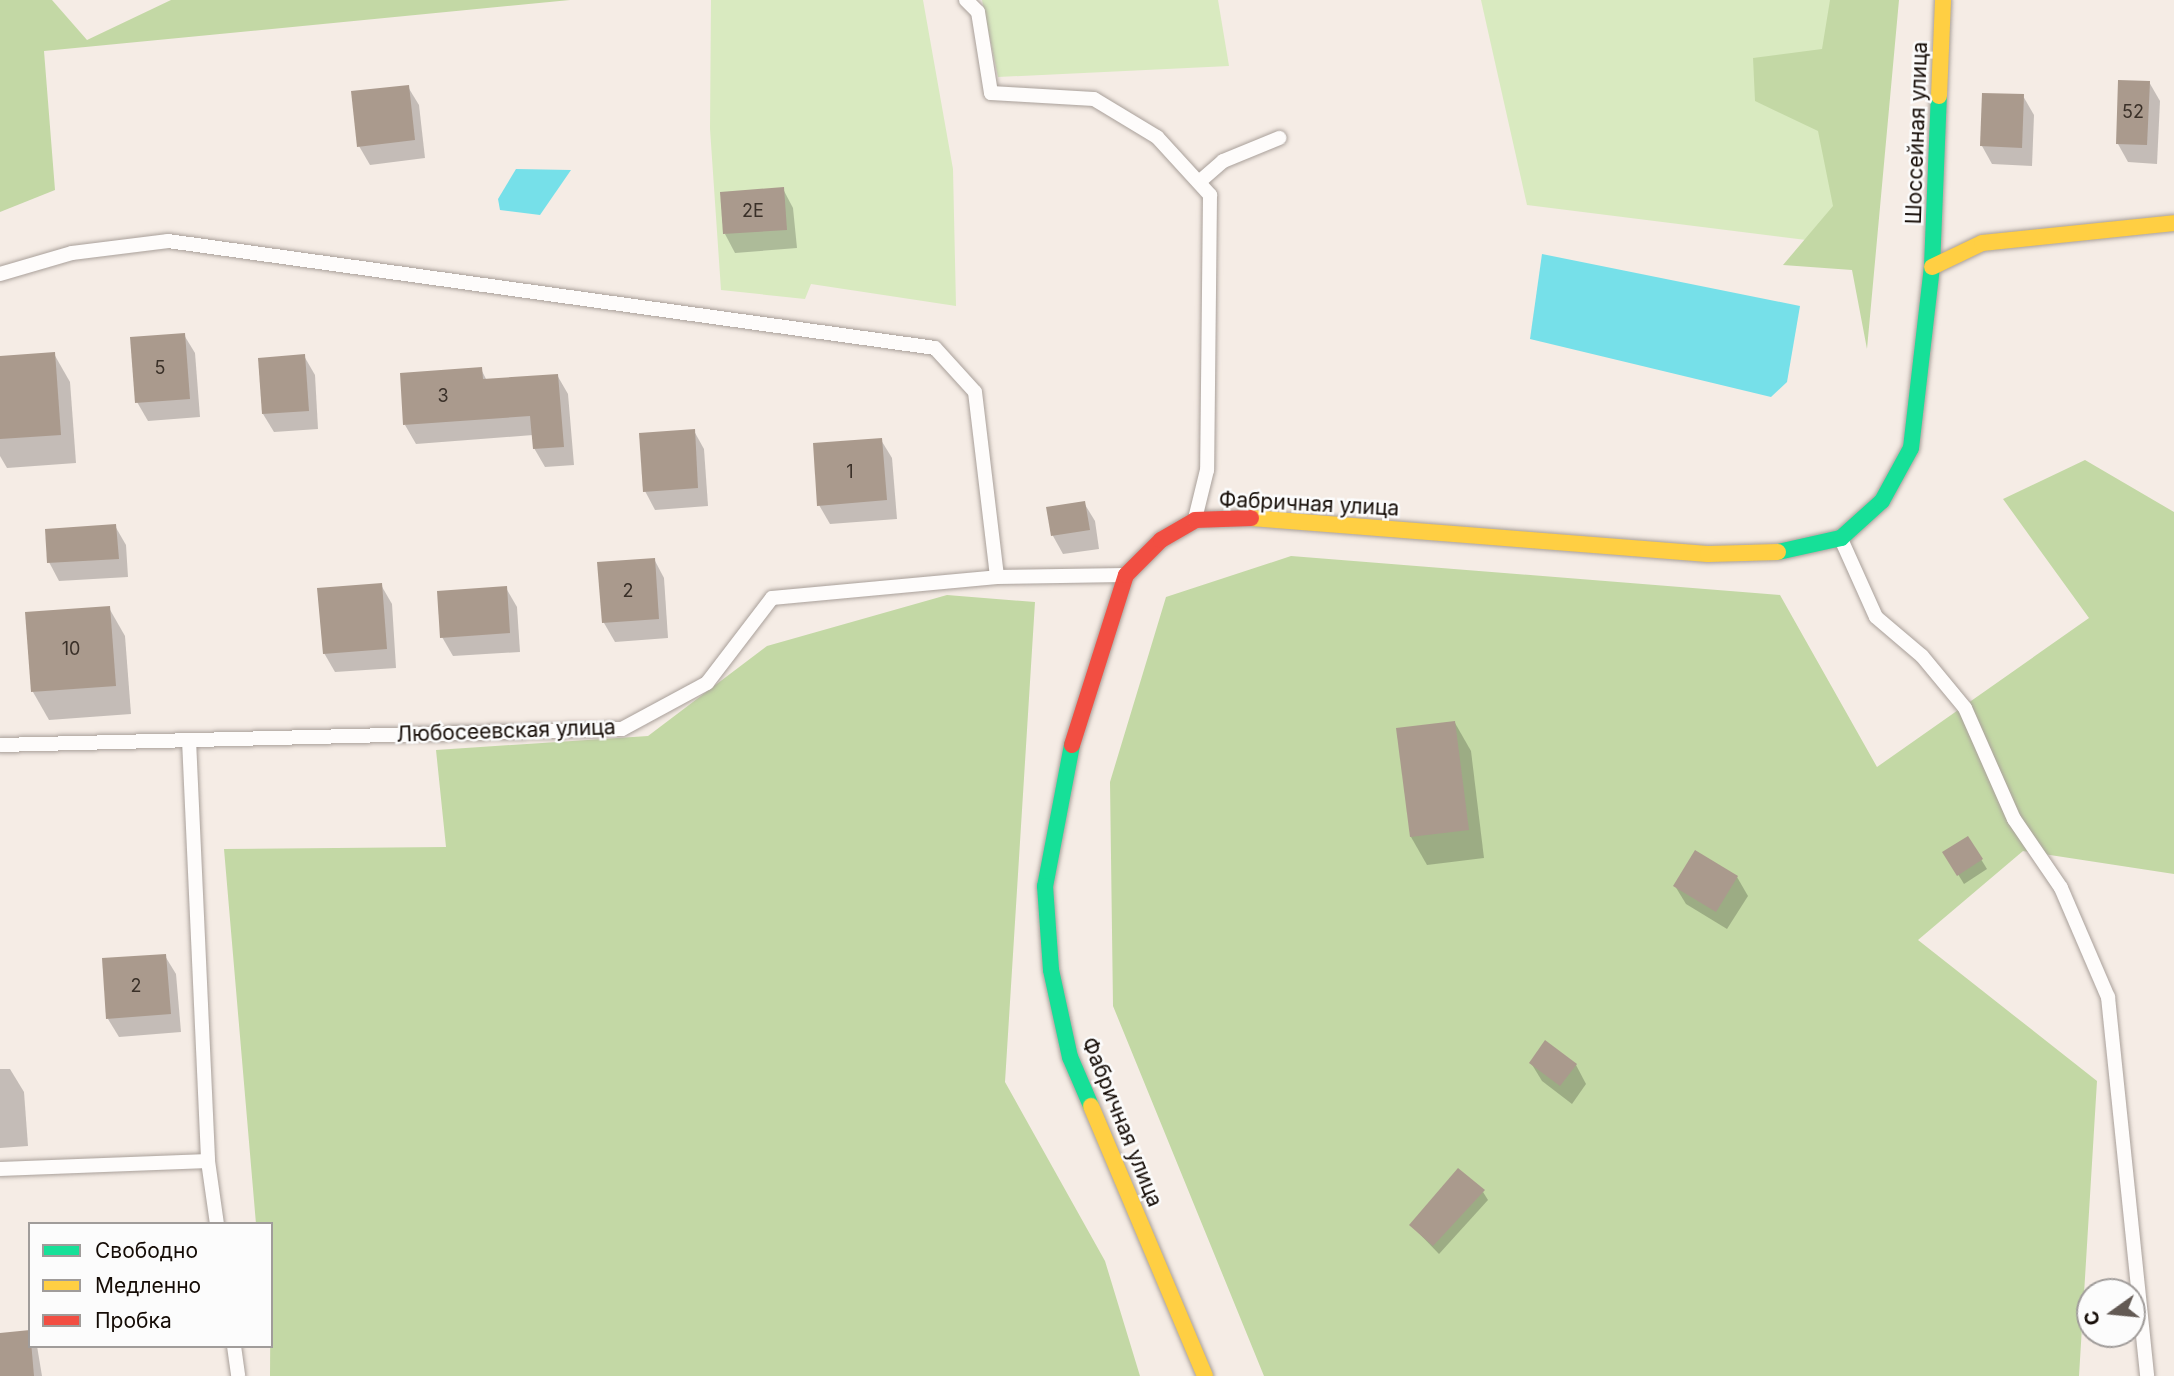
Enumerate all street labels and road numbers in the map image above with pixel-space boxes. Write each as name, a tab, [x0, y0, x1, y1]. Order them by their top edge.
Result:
street label: Шоссейная улица	[1901, 41, 1933, 225]
street label: Фабричная улица	[1218, 487, 1400, 521]
street label: Любосеевская улица	[396, 715, 616, 747]
street label: Фабричная улица	[1077, 1034, 1167, 1210]

